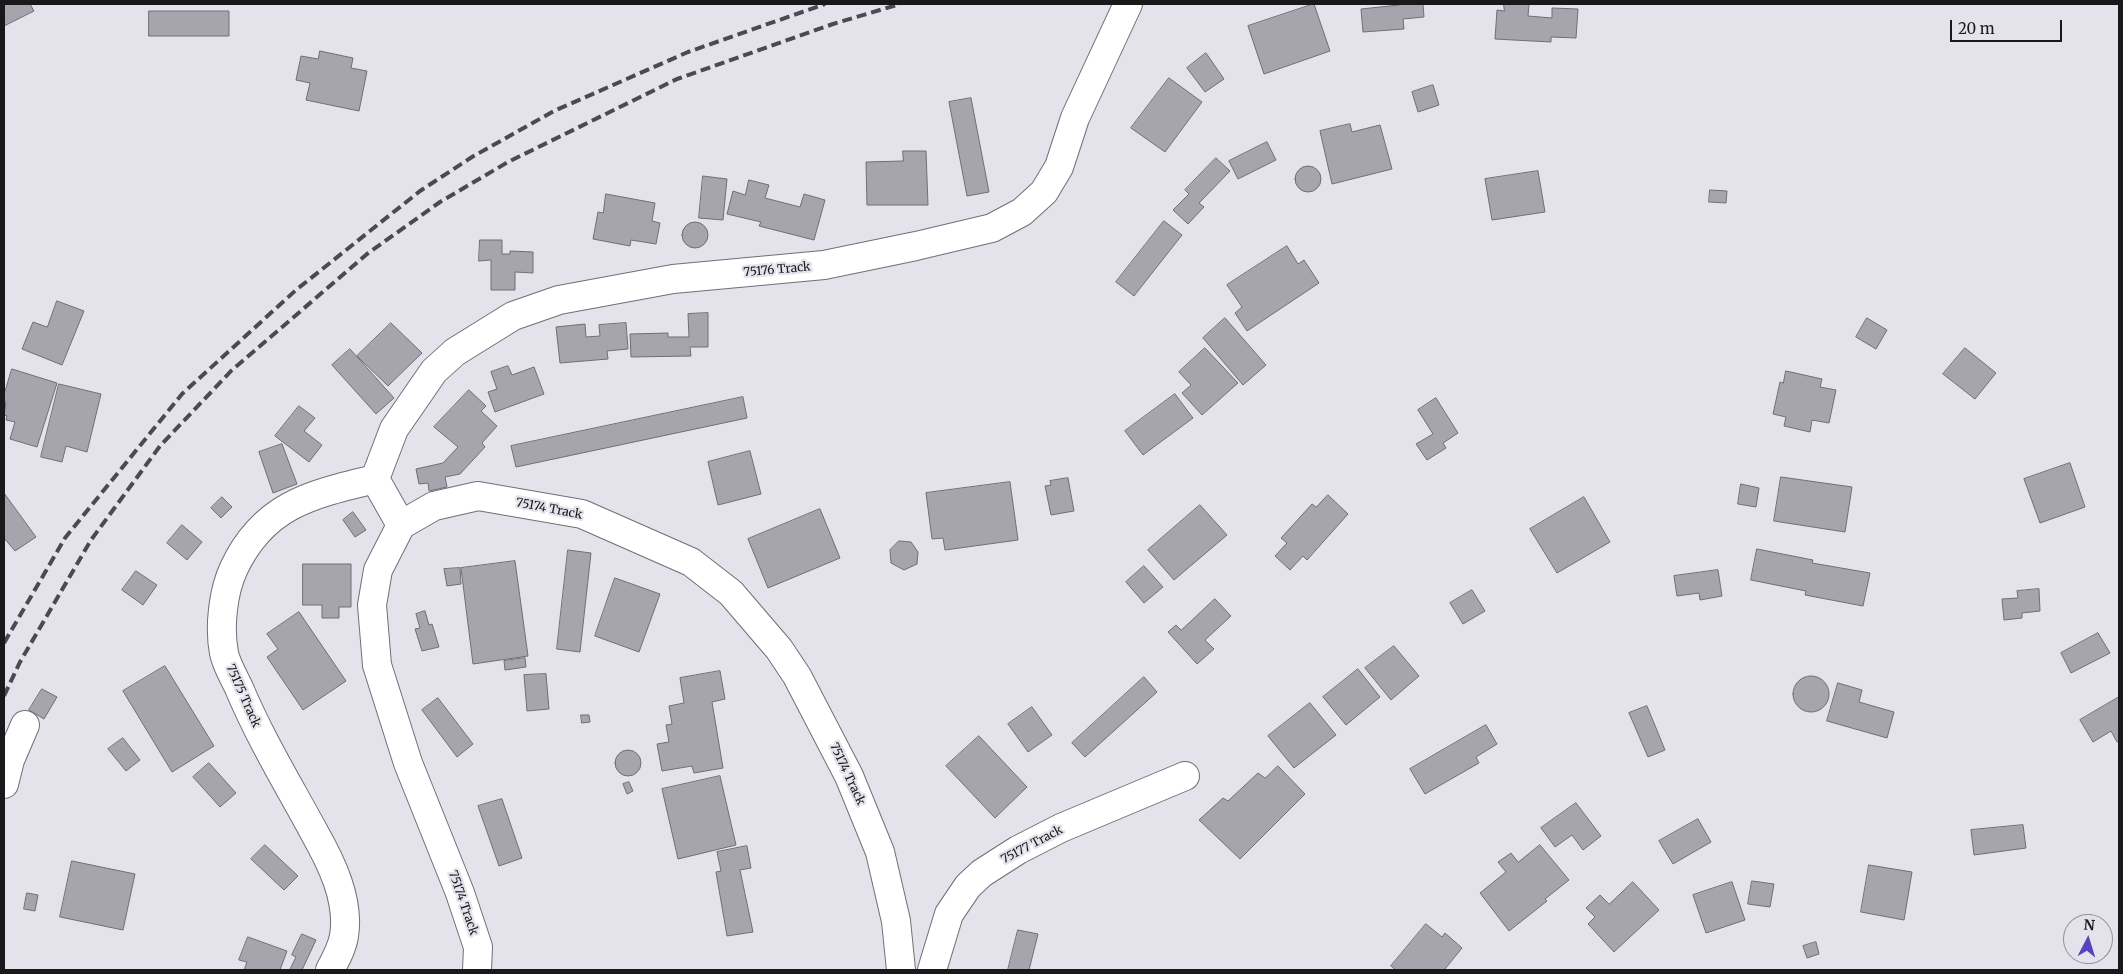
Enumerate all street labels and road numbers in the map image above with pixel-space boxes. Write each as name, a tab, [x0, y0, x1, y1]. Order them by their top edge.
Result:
street label: 75176 Track	[743, 260, 811, 280]
street label: 75174 Track	[515, 496, 583, 522]
street label: 75175 Track	[223, 662, 263, 730]
street label: 75174 Track	[826, 741, 868, 807]
street label: 75177 Track	[999, 823, 1065, 867]
street label: 75174 Track	[445, 869, 481, 937]

